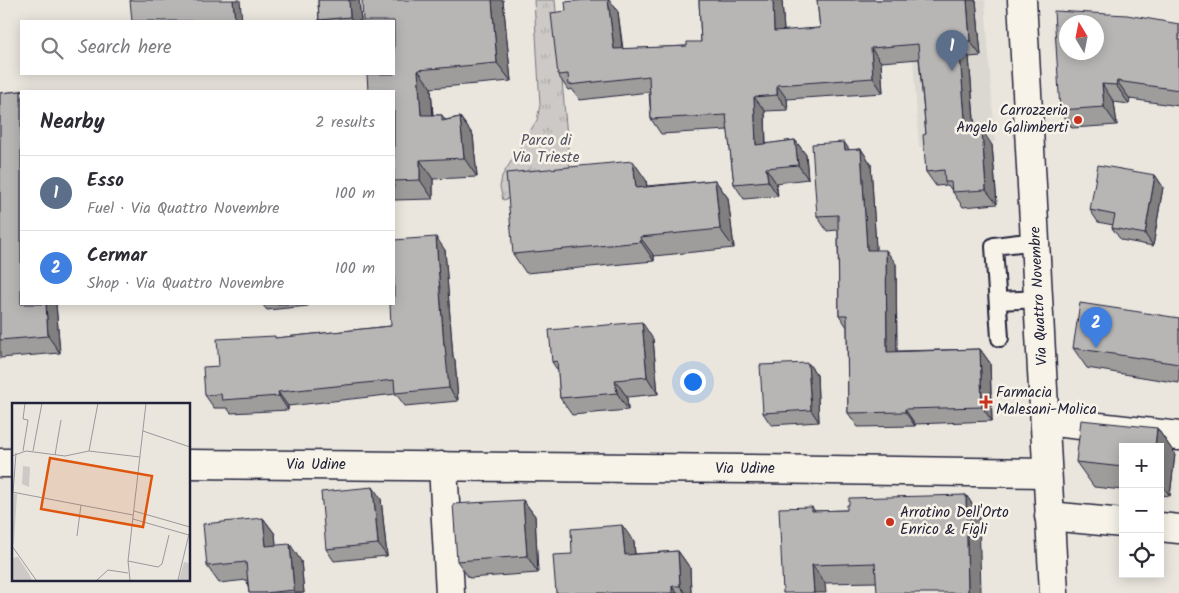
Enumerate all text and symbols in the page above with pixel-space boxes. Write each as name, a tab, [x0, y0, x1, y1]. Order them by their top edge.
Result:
north arrow	[1059, 15, 1104, 60]
search box	[20, 20, 395, 75]
pin: 1	[936, 30, 968, 71]
text: Search here	[78, 33, 172, 63]
icon: search	[38, 34, 66, 62]
place label: Carrozzeria Angelo Galimberti	[956, 99, 1069, 140]
text: Nearby	[40, 106, 105, 139]
text: 2 results	[315, 110, 375, 135]
marker: Carrozzeria Angelo Galimberti	[1072, 114, 1084, 126]
park label: Parco di Via Trieste	[513, 129, 580, 170]
text: Esso	[87, 166, 124, 196]
text: 1	[54, 181, 58, 206]
text: 100 m	[335, 181, 375, 206]
text: Fuel · Via Quattro Novembre	[87, 196, 280, 221]
street label: Via Quattro Novembre	[1023, 226, 1055, 366]
text: Cermar	[87, 241, 147, 271]
text: 2	[51, 256, 61, 281]
text: 100 m	[335, 256, 375, 281]
text: Shop · Via Quattro Novembre	[87, 271, 284, 296]
pin: 2	[1080, 307, 1112, 348]
your location	[680, 369, 706, 395]
place label: Farmacia Malesani-Molica	[996, 381, 1097, 422]
marker: Farmacia Malesani-Molica	[980, 396, 992, 408]
inset map	[12, 403, 190, 580]
map controls	[1119, 443, 1164, 578]
button: +	[1119, 443, 1164, 488]
street label: Via Udine	[286, 453, 346, 477]
street label: Via Udine	[715, 457, 775, 481]
button: −	[1119, 488, 1164, 533]
place label: Arrotino Dell'Orto Enrico & Figli	[900, 501, 1009, 542]
marker: Arrotino Dell'Orto Enrico & Figli	[884, 516, 896, 528]
button: locate	[1119, 533, 1164, 578]

